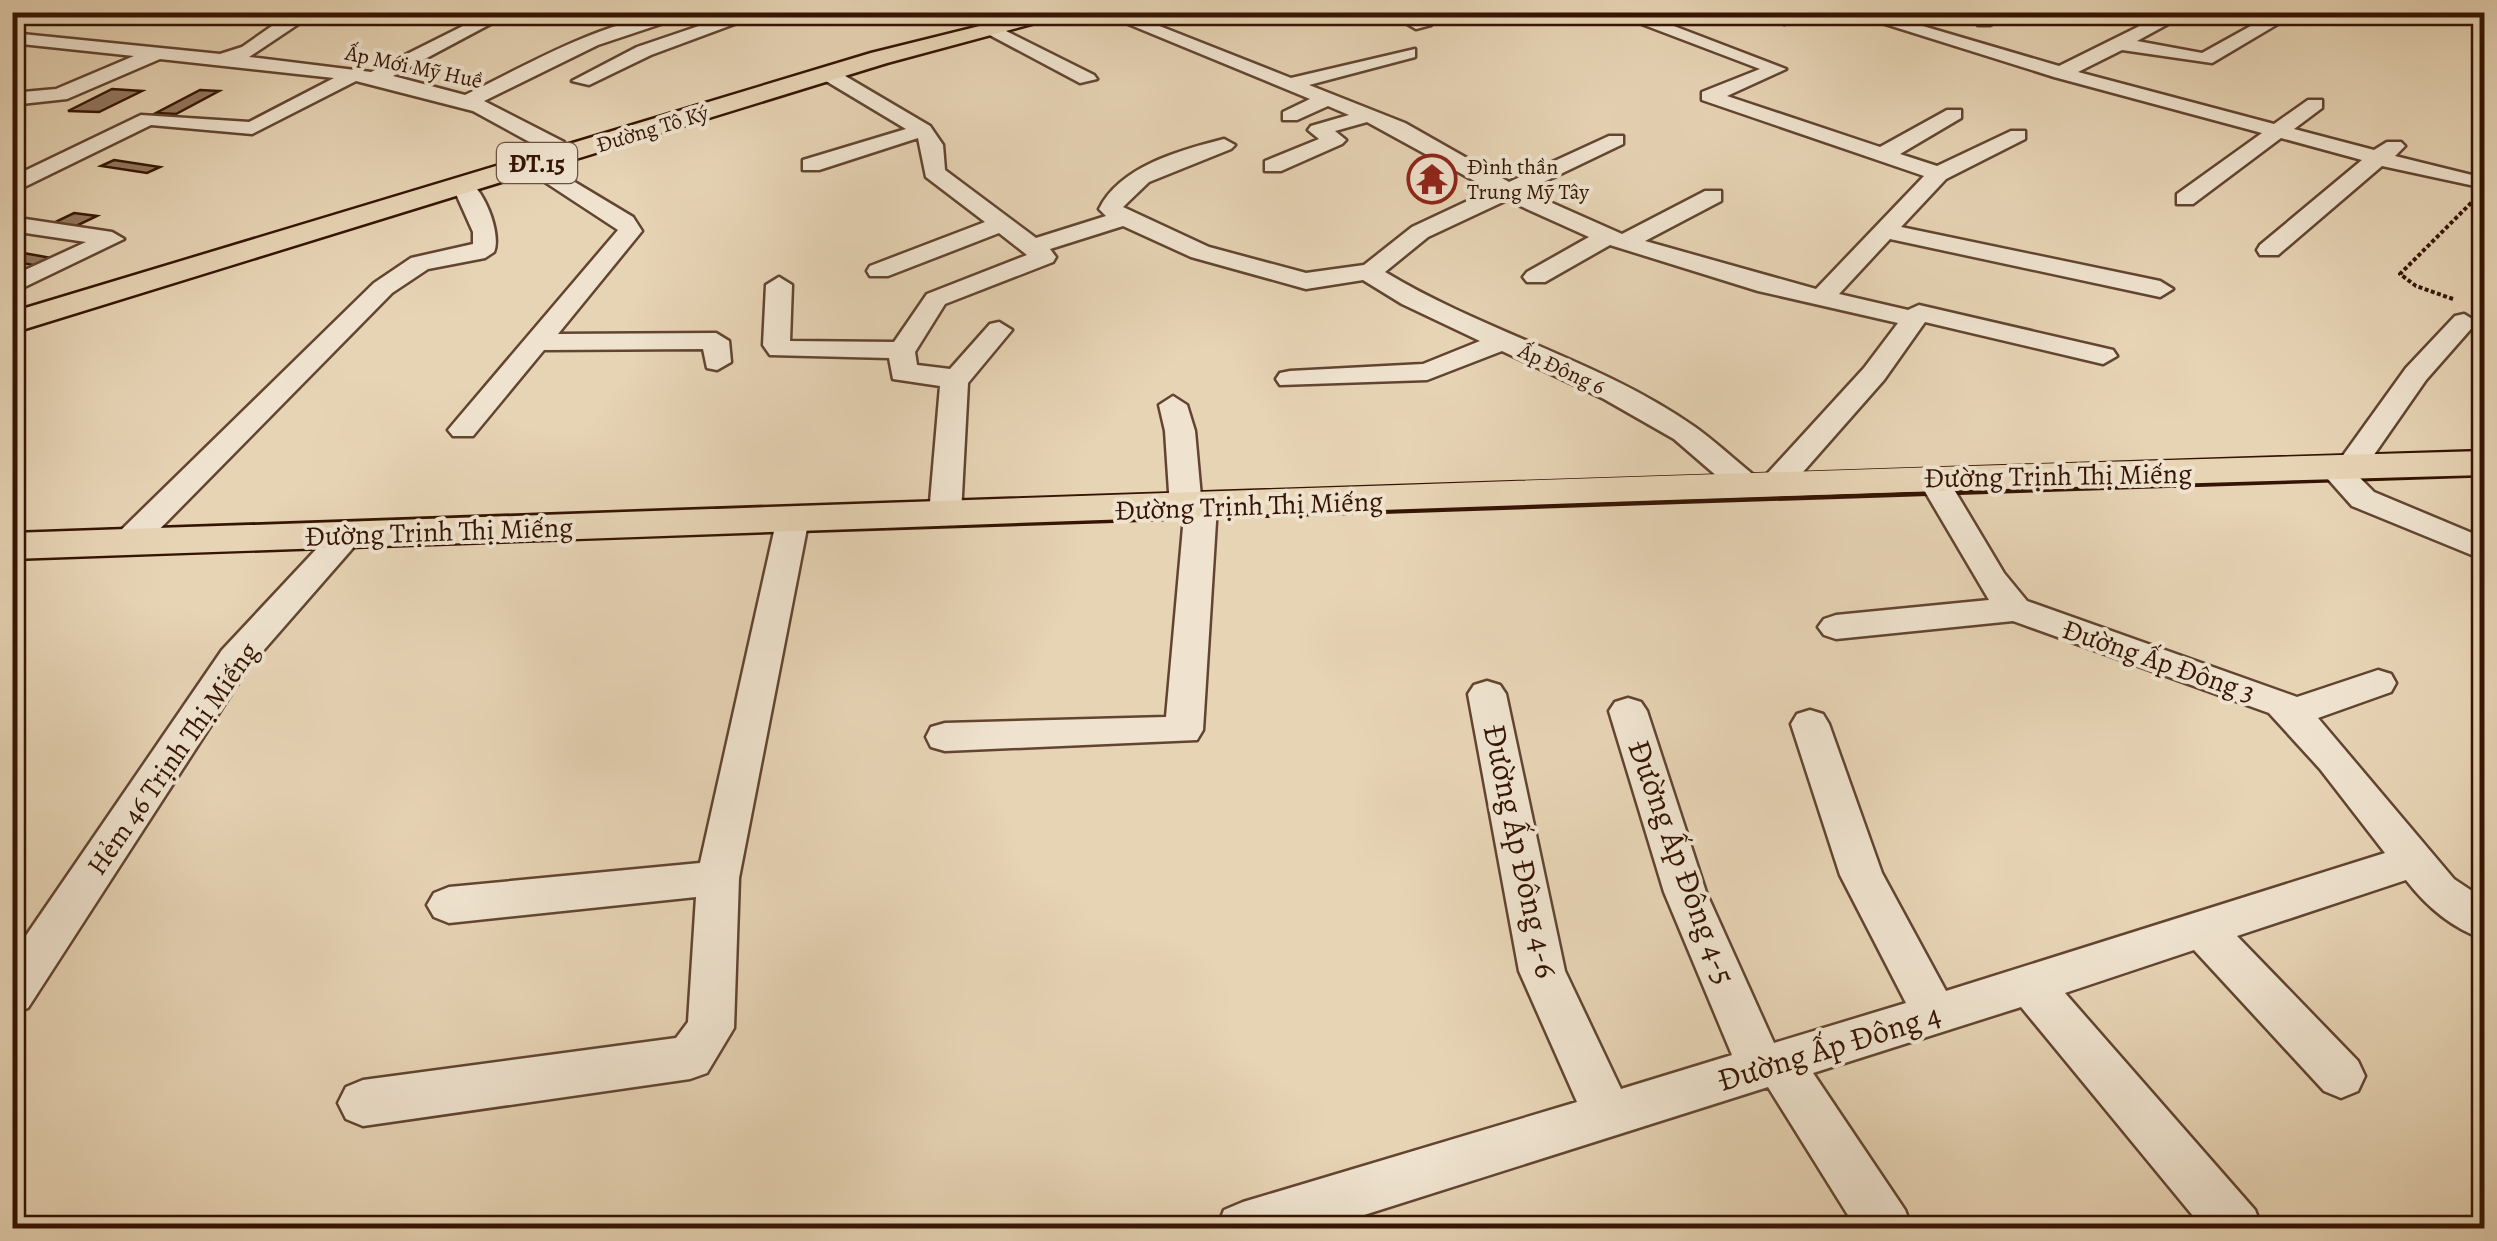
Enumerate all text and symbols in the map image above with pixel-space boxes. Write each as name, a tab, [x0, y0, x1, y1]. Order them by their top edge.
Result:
street label: Ấp Mới Mỹ Huề	[342, 38, 485, 96]
street label: Đường Tô Ký	[593, 98, 712, 160]
road number: ĐT.15	[497, 143, 577, 183]
place label: Đình thần Trung Mỹ Tây	[1467, 152, 1589, 207]
temple icon: Đình thần Trung Mỹ Tây	[1406, 153, 1458, 205]
street label: Ấp Đông 6	[1512, 335, 1610, 402]
street label: Đường Trịnh Thị Miếng	[1924, 455, 2192, 497]
street label: Đường Trịnh Thị Miếng	[1114, 482, 1384, 530]
street label: Đường Trịnh Thị Miếng	[304, 508, 574, 556]
street label: Đường Ấp Đông 3	[2057, 610, 2260, 712]
street label: Hẻm 46 Trịnh Thị Miếng	[78, 634, 268, 883]
street label: Đường Ấp Đông 4-6	[1473, 720, 1569, 982]
street label: Đường Ấp Đông 4-5	[1617, 734, 1747, 990]
street label: Đường Ấp Đông 4	[1712, 992, 1946, 1102]

